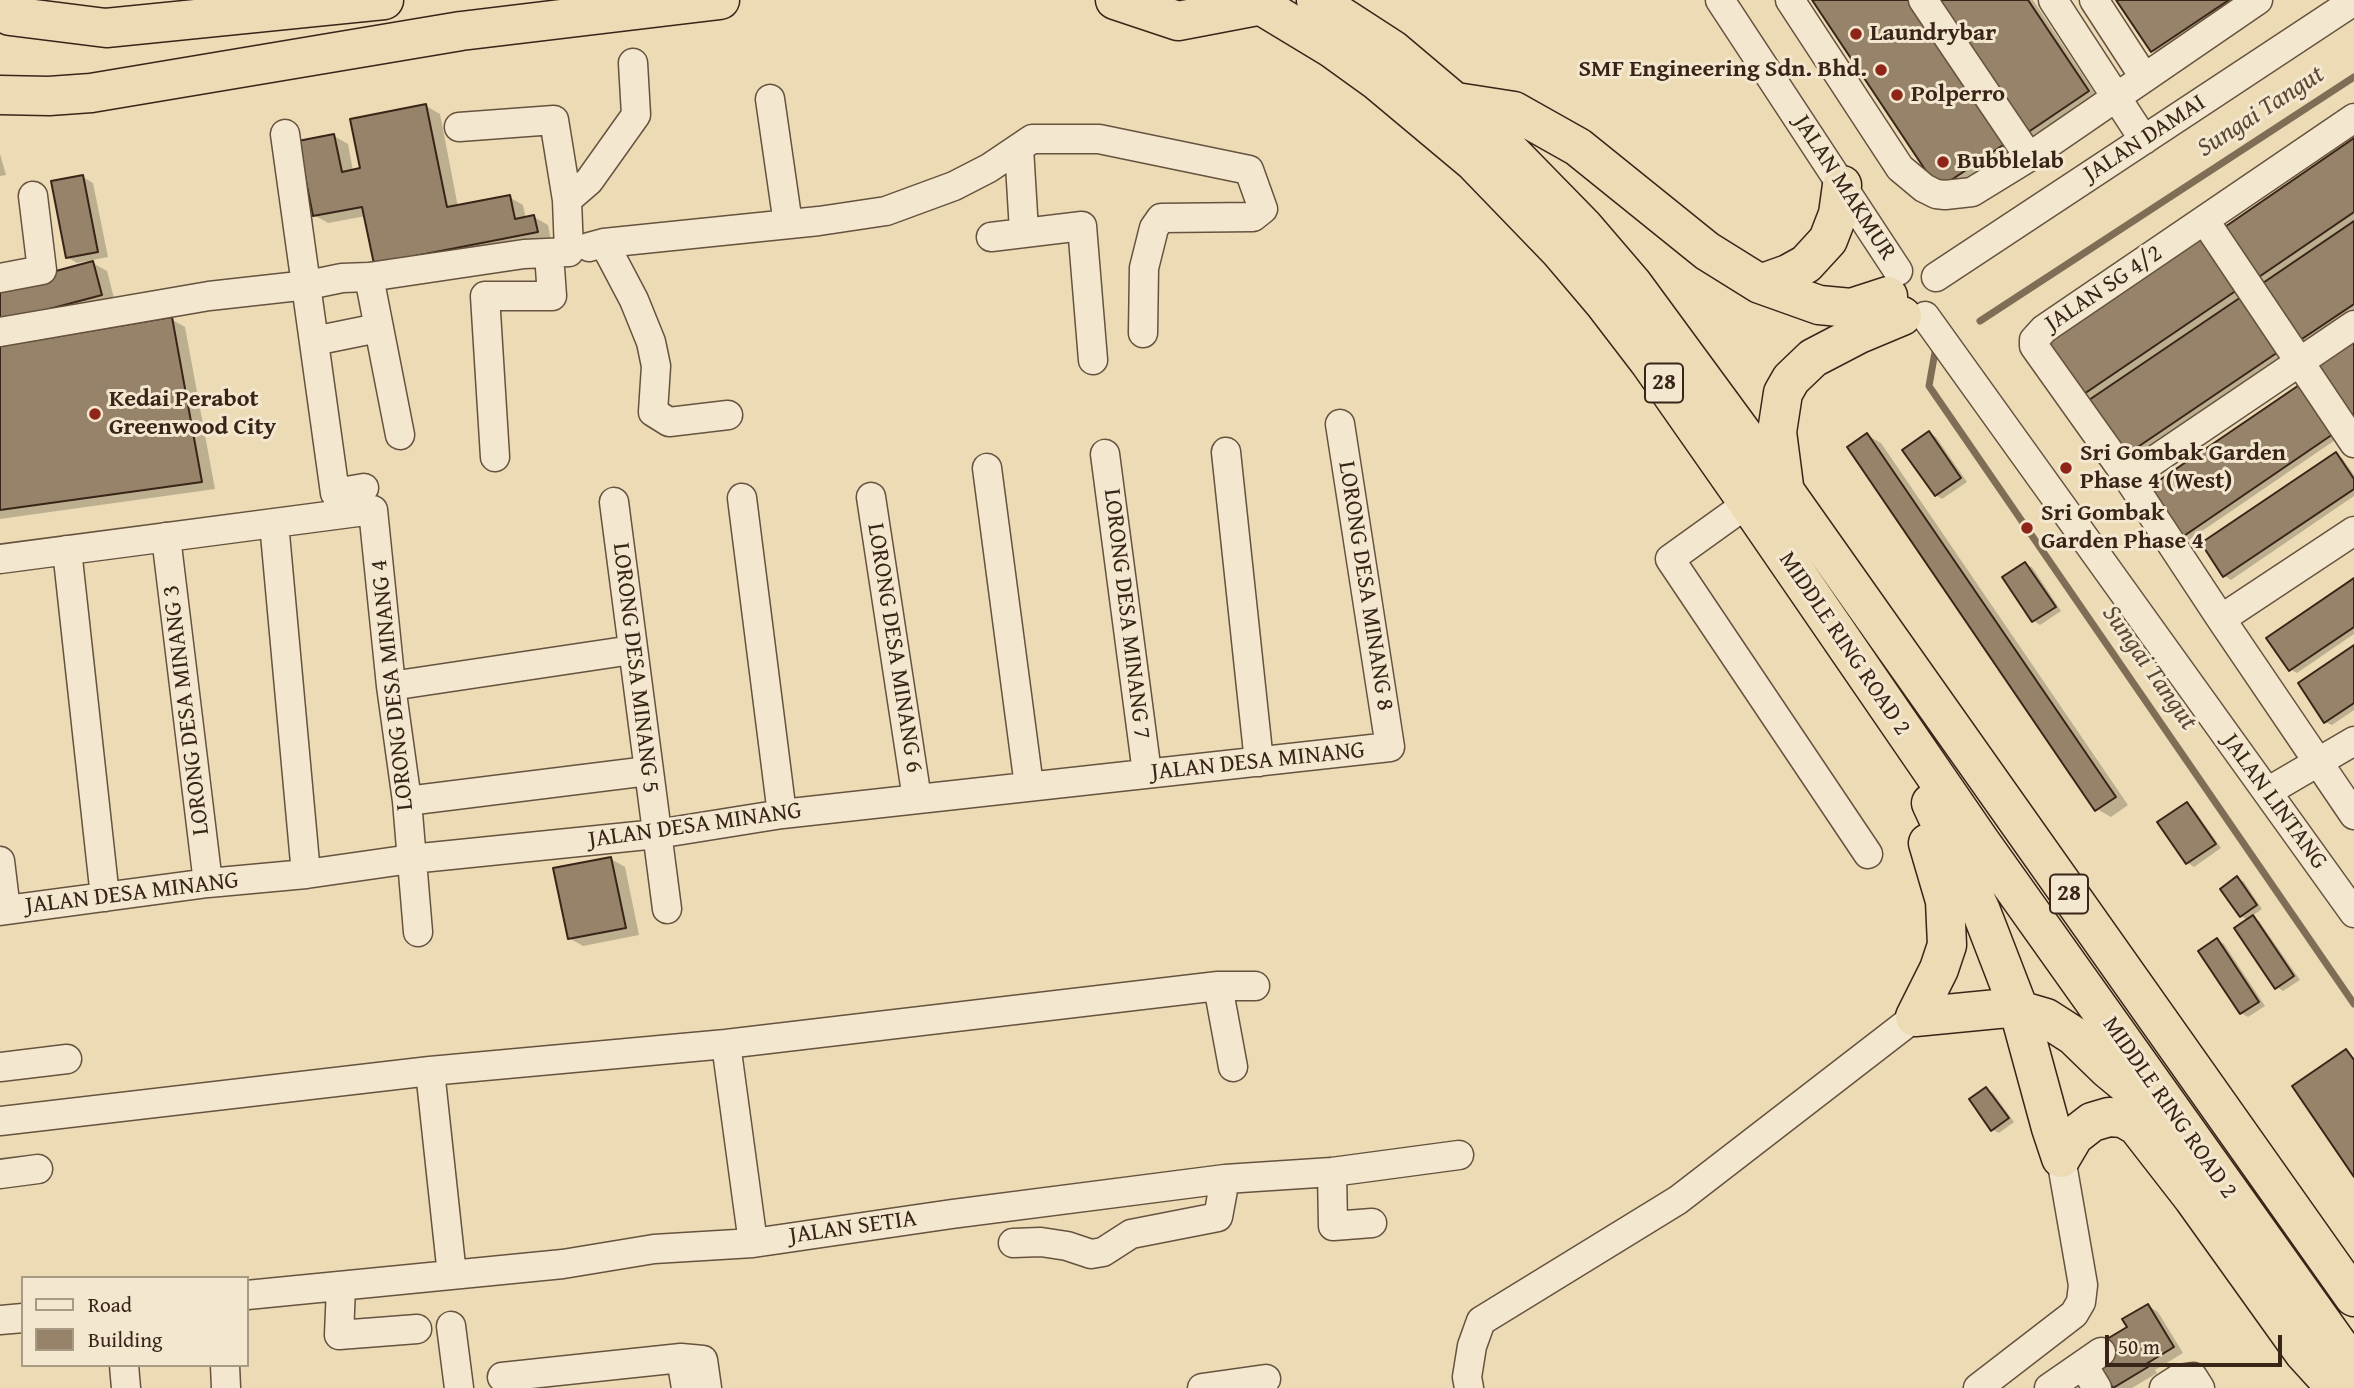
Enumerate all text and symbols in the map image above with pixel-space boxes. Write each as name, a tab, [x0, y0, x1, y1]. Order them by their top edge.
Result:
place label: Laundrybar	[1870, 20, 1996, 48]
marker: Laundrybar	[1848, 26, 1864, 42]
place label: SMF Engineering Sdn. Bhd.	[1578, 56, 1867, 84]
water label: Sungai Tangut	[2192, 59, 2330, 165]
marker: SMF Engineering Sdn. Bhd.	[1873, 62, 1889, 78]
place label: Polperro	[1911, 81, 2005, 109]
marker: Polperro	[1889, 87, 1905, 103]
street label: JALAN DAMAI	[2079, 89, 2211, 189]
street label: JALAN MAKMUR	[1786, 110, 1902, 266]
place label: Bubblelab	[1957, 148, 2064, 176]
marker: Bubblelab	[1935, 154, 1951, 170]
street label: JALAN SG 4/2	[2040, 239, 2168, 339]
road number: 28	[1645, 364, 1683, 402]
place label: Kedai Perabot Greenwood City	[109, 386, 276, 442]
marker: Kedai Perabot Greenwood City	[87, 406, 103, 422]
place label: Sri Gombak Garden Phase 4 (West)	[2080, 440, 2286, 496]
street label: LORONG DESA MINANG 8	[1331, 459, 1399, 713]
marker: Sri Gombak Garden Phase 4 (West)	[2058, 460, 2074, 476]
street label: LORONG DESA MINANG 7	[1096, 487, 1156, 741]
place label: Sri Gombak Garden Phase 4	[2041, 500, 2204, 556]
marker: Sri Gombak Garden Phase 4	[2019, 520, 2035, 536]
street label: LORONG DESA MINANG 6	[860, 521, 928, 775]
street label: LORONG DESA MINANG 5	[605, 541, 665, 795]
street label: MIDDLE RING ROAD 2	[1772, 547, 1916, 741]
street label: LORONG DESA MINANG 4	[366, 558, 420, 812]
street label: LORONG DESA MINANG 3	[157, 583, 217, 837]
water label: Sungai Tangut	[2095, 600, 2203, 736]
street label: JALAN LINTANG	[2215, 729, 2333, 875]
street label: JALAN DESA MINANG	[1150, 736, 1366, 788]
street label: JALAN DESA MINANG	[587, 797, 803, 855]
street label: JALAN DESA MINANG	[24, 867, 240, 921]
road number: 28	[2050, 874, 2088, 914]
street label: MIDDLE RING ROAD 2	[2095, 1012, 2243, 1204]
street label: JALAN SETIA	[787, 1205, 919, 1251]
legend	[21, 1276, 248, 1367]
text: Road	[88, 1289, 132, 1320]
scale bar	[2109, 1322, 2286, 1366]
text: Building	[88, 1324, 162, 1355]
text: 50 m	[2118, 1331, 2160, 1362]

